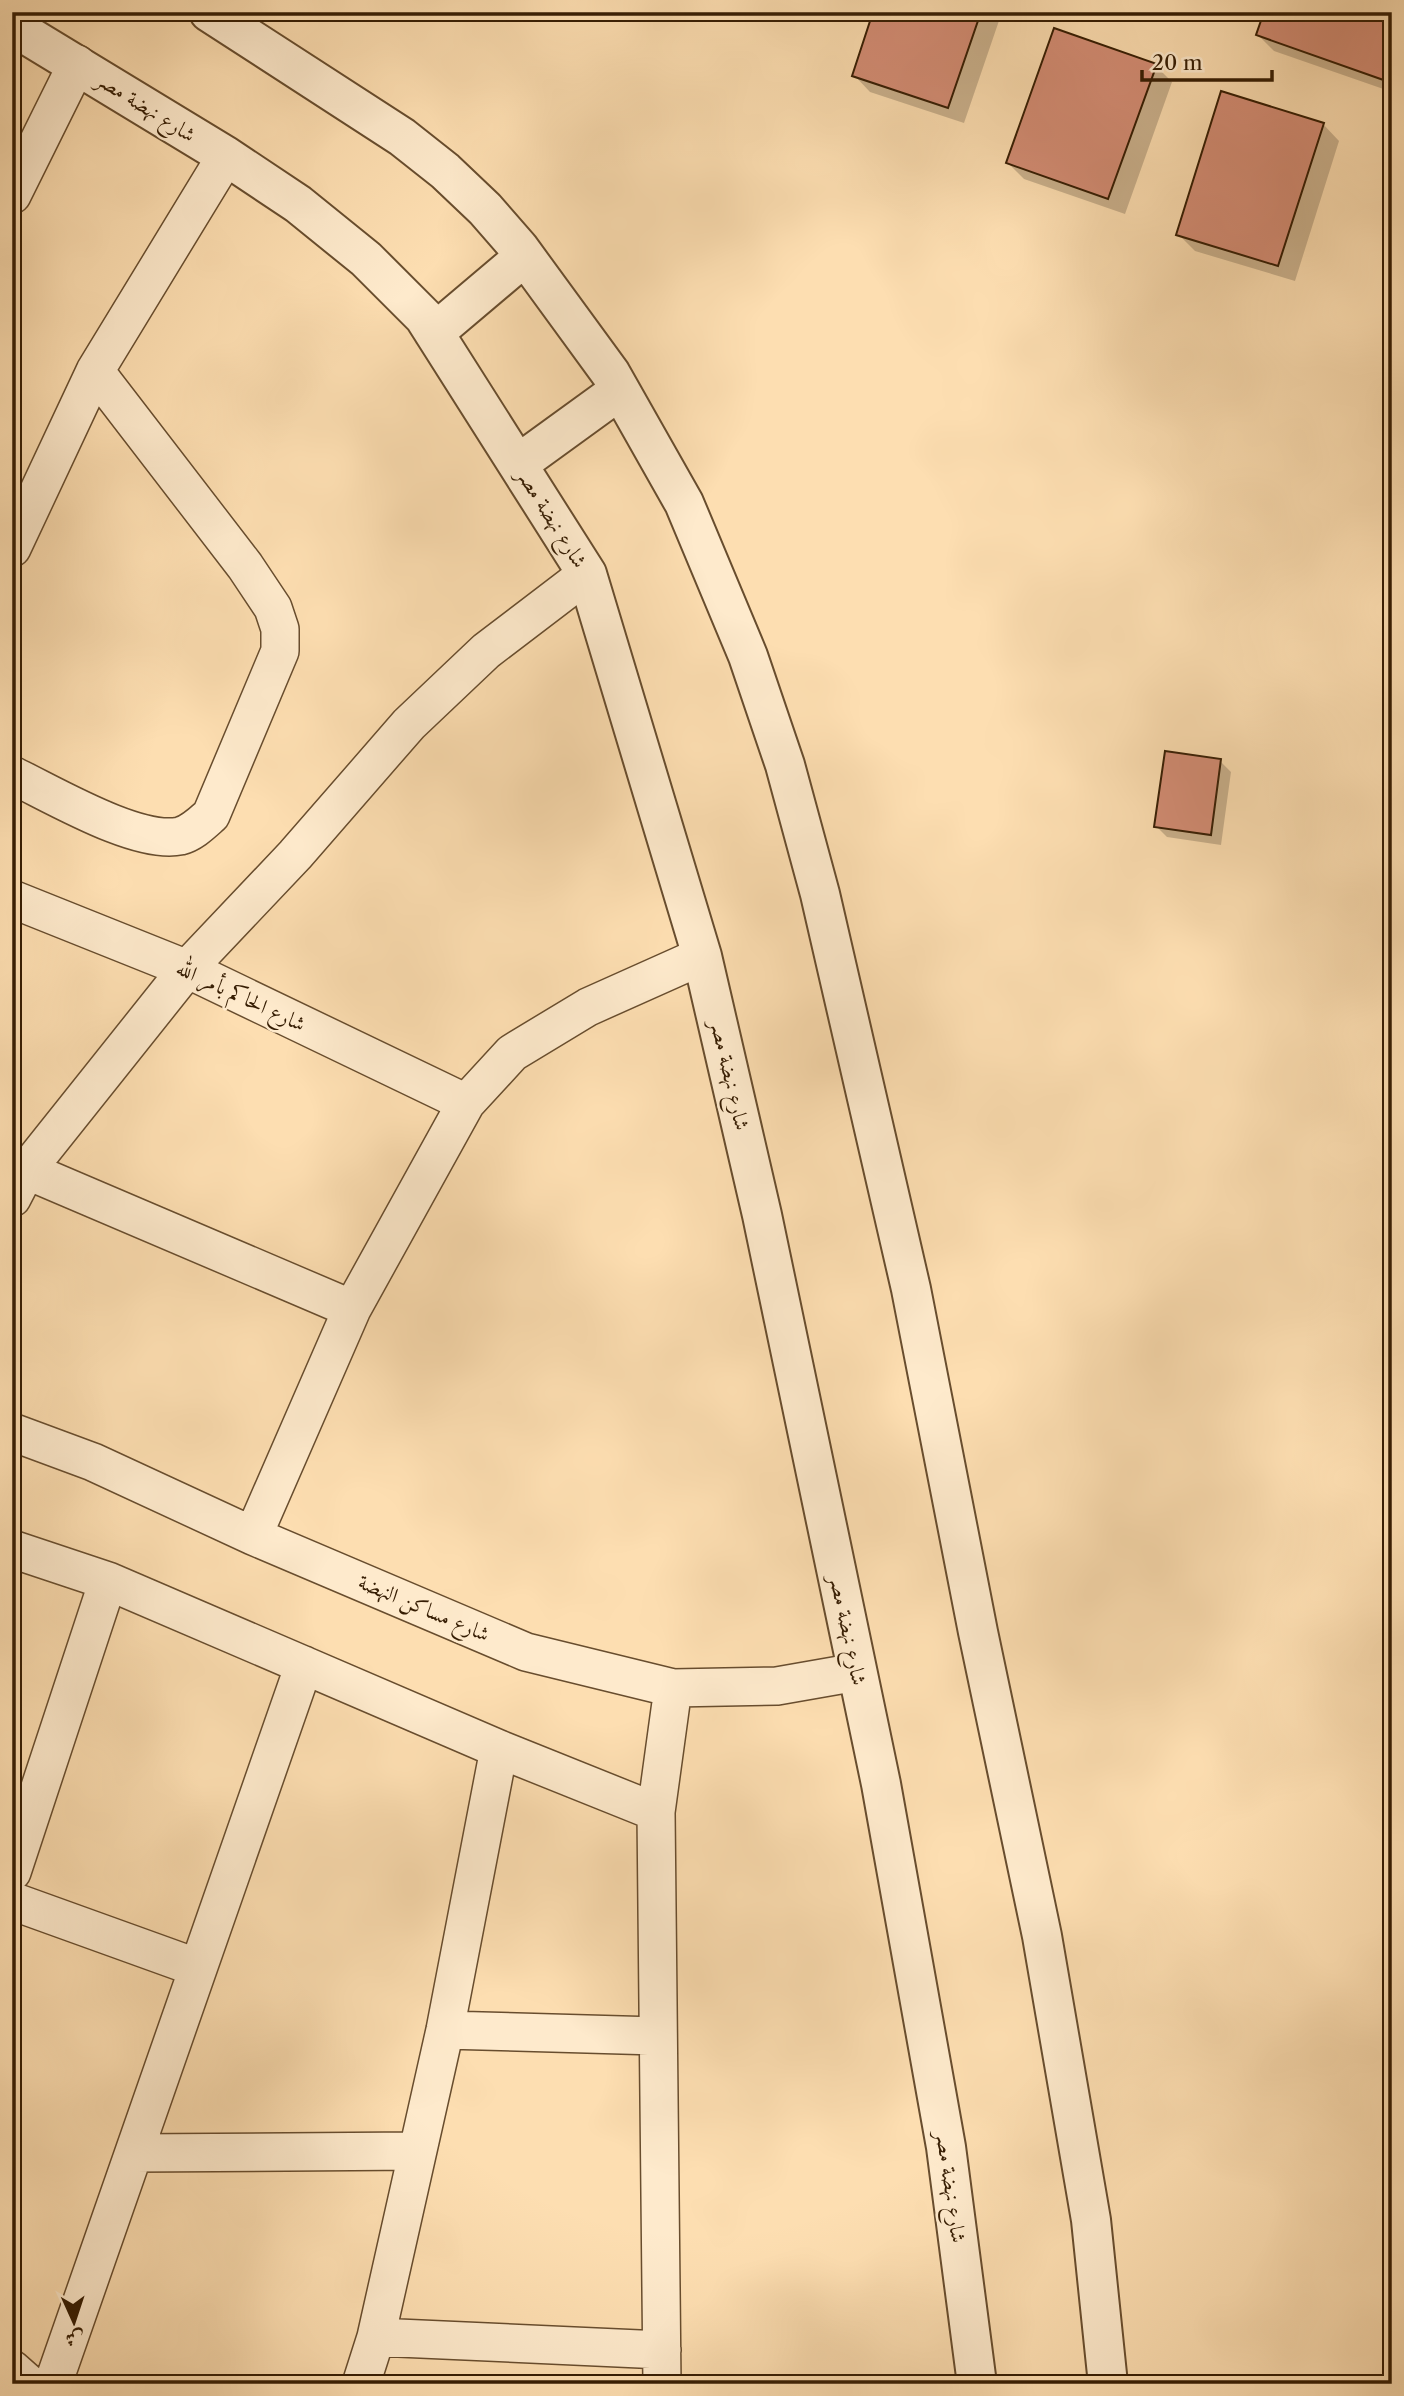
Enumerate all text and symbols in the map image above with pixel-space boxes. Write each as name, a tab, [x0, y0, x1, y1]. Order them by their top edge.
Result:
scale bar	[1142, 38, 1271, 82]
text: 20 m	[1152, 50, 1203, 75]
street label: شارع نهضة مصر	[87, 65, 201, 152]
street label: شارع نهضة مصر	[506, 462, 593, 575]
street label: شارع الحاكم بأمر الله	[170, 951, 311, 1042]
street label: شارع نهضة مصر	[699, 1015, 755, 1134]
street label: شارع مساكن النهضة	[352, 1569, 494, 1652]
street label: شارع نهضة مصر	[818, 1570, 872, 1689]
street label: شارع نهضة مصر	[925, 2128, 972, 2245]
north arrow	[38, 2288, 108, 2358]
text: ش	[65, 2326, 85, 2350]

